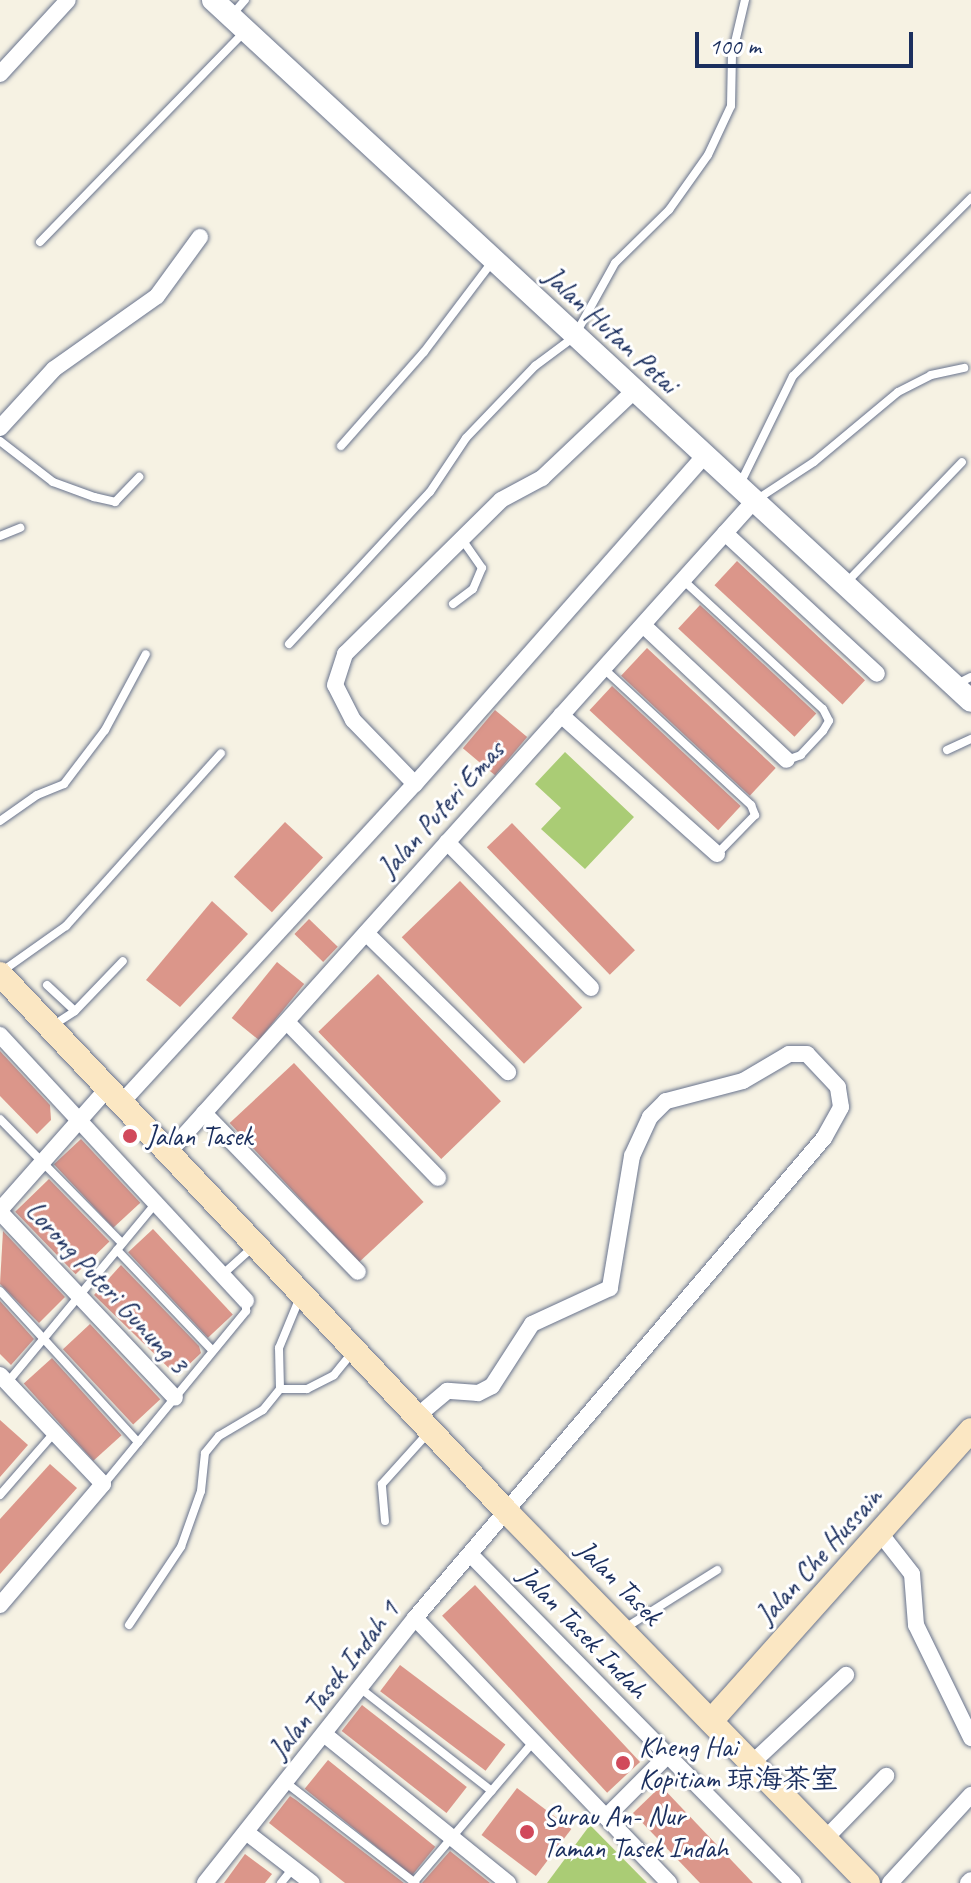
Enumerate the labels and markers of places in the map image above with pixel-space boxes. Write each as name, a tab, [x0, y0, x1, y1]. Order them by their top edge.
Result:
place label: Jalan Tasek	[146, 1119, 253, 1153]
marker: Jalan Tasek	[121, 1127, 139, 1145]
place label: Kheng Hai Kopitiam 琼海茶室	[639, 1730, 838, 1796]
marker: Kheng Hai Kopitiam 琼海茶室	[614, 1754, 632, 1772]
place label: Surau An- Nur Taman Tasek Indah	[543, 1799, 729, 1865]
marker: Surau An- Nur Taman Tasek Indah	[518, 1823, 536, 1841]

